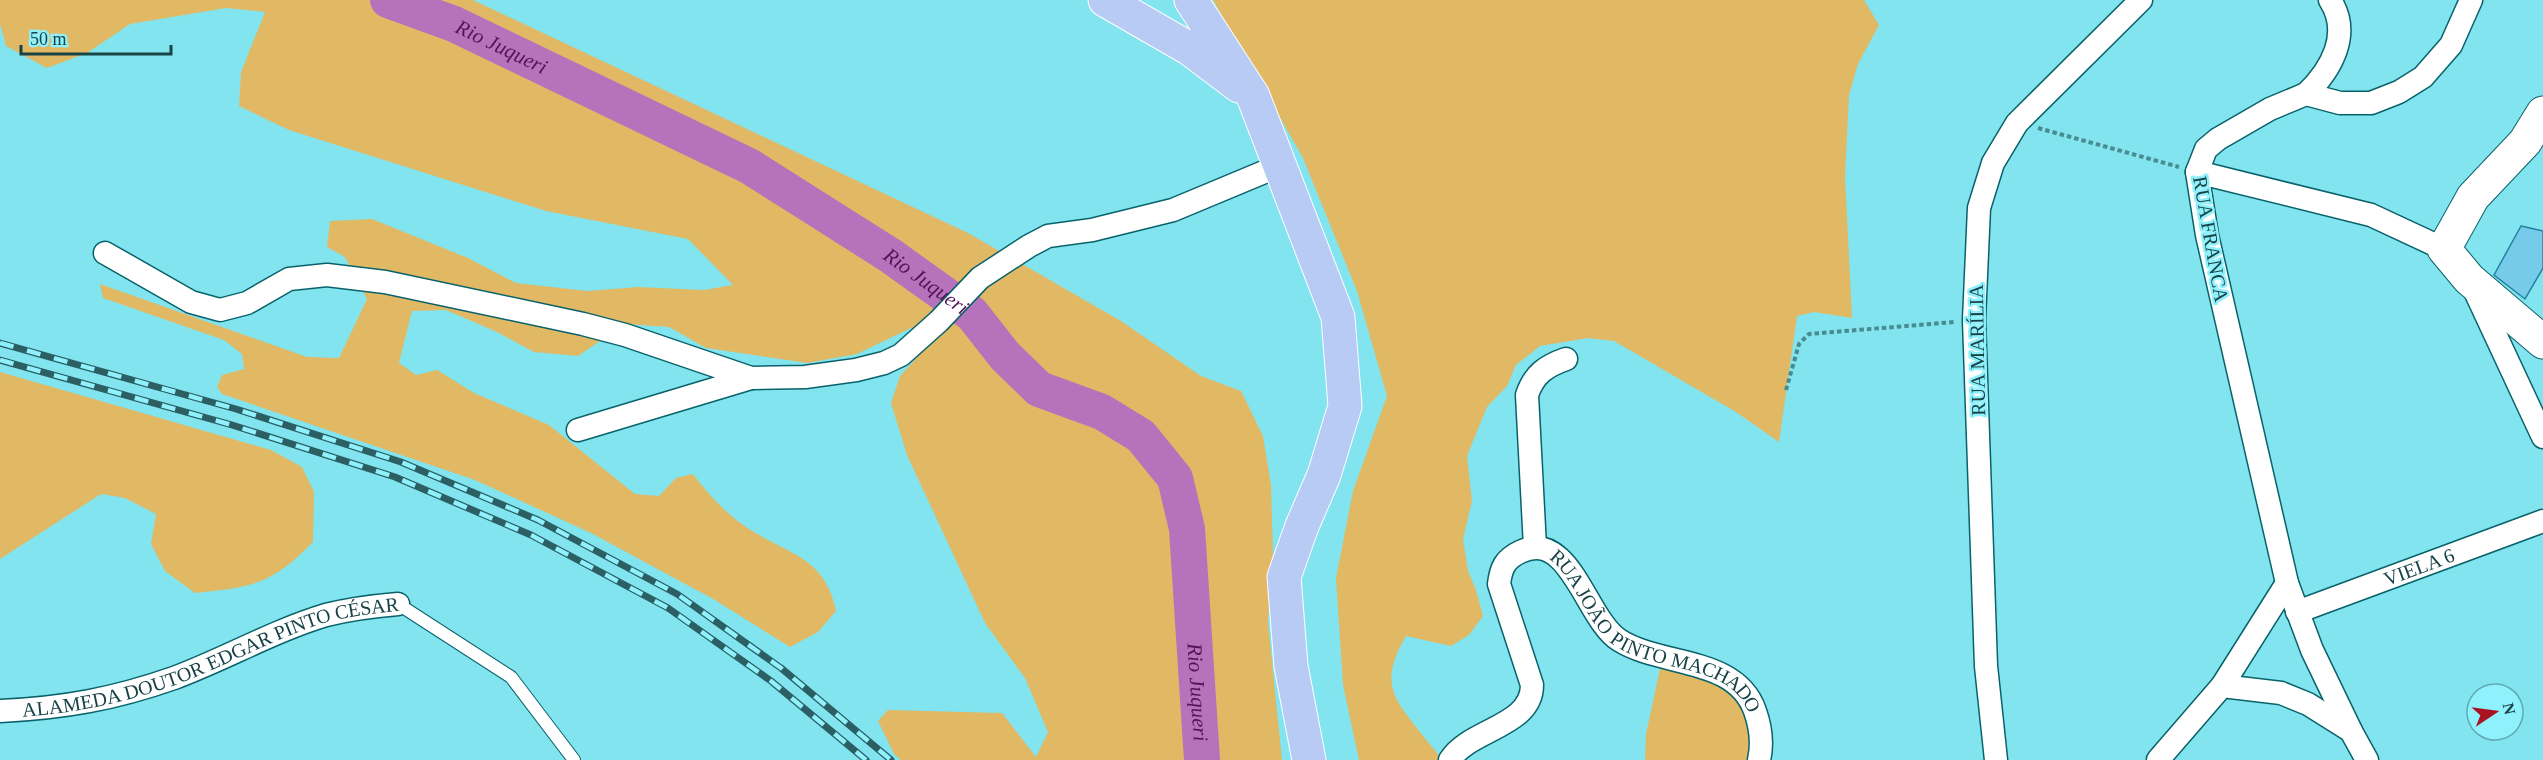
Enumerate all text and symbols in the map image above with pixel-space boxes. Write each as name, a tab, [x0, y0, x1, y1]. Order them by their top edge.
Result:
water label: Rio Juqueri	[451, 14, 551, 79]
scale bar	[21, 18, 171, 56]
text: 50 m	[30, 29, 67, 49]
street label: RUA FRANCA	[2189, 174, 2233, 304]
water label: Rio Juqueri	[878, 242, 973, 320]
street label: RUA MARÍLIA	[1965, 283, 1989, 416]
street label: VIELA 6	[2380, 544, 2457, 590]
street label: RUA JOÃO PINTO MACHADO	[1546, 545, 1765, 716]
street label: ALAMEDA DOUTOR EDGAR PINTO CÉSAR	[21, 593, 400, 721]
water label: Rio Juqueri	[1182, 641, 1213, 742]
north arrow	[2465, 682, 2525, 742]
text: N	[2500, 701, 2519, 717]

